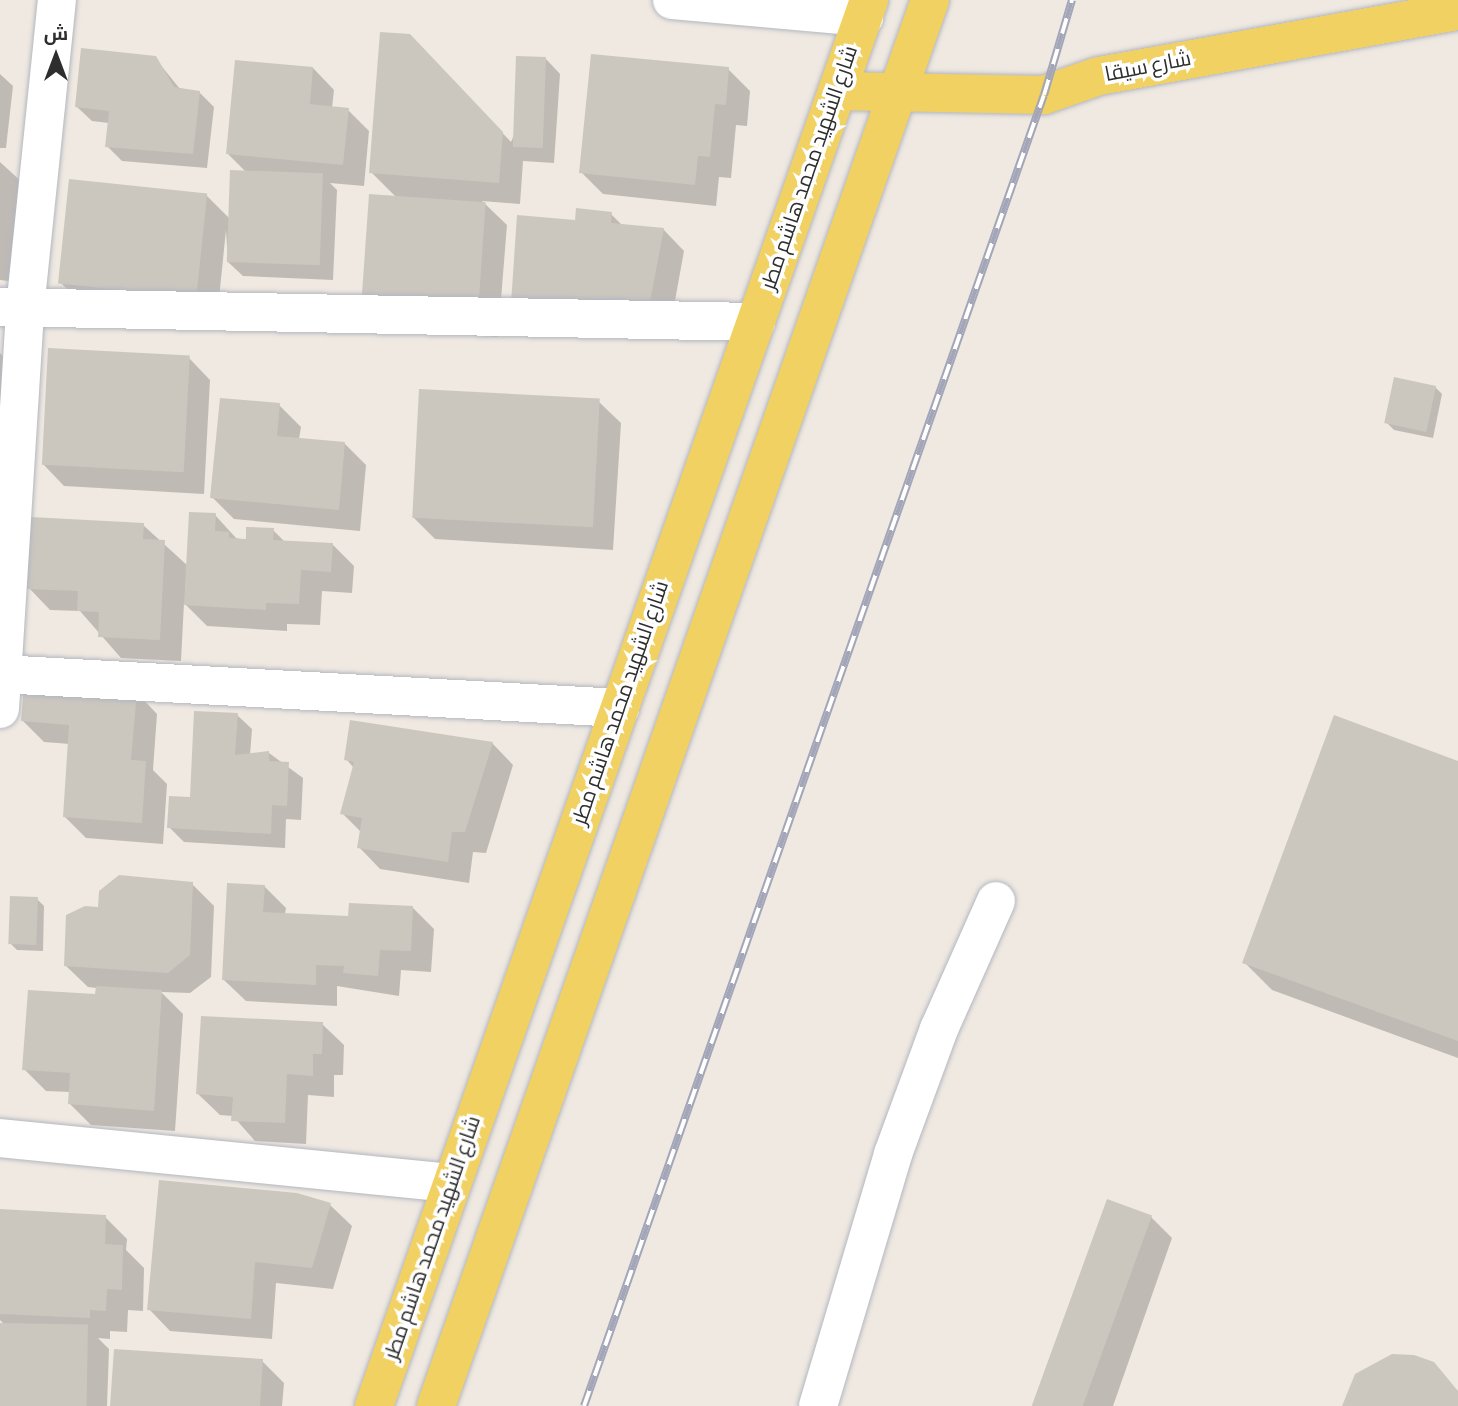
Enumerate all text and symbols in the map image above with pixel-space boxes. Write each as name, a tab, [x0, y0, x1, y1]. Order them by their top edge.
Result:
north arrow	[21, 21, 91, 91]
text: ش	[44, 25, 68, 44]
street label: شارع الشهيد محمد هاشم مطر	[756, 43, 864, 293]
street label: شارع سيقا	[1103, 46, 1193, 88]
street label: شارع الشهيد محمد هاشم مطر	[567, 578, 675, 828]
street label: شارع الشهيد محمد هاشم مطر	[379, 1113, 487, 1363]

